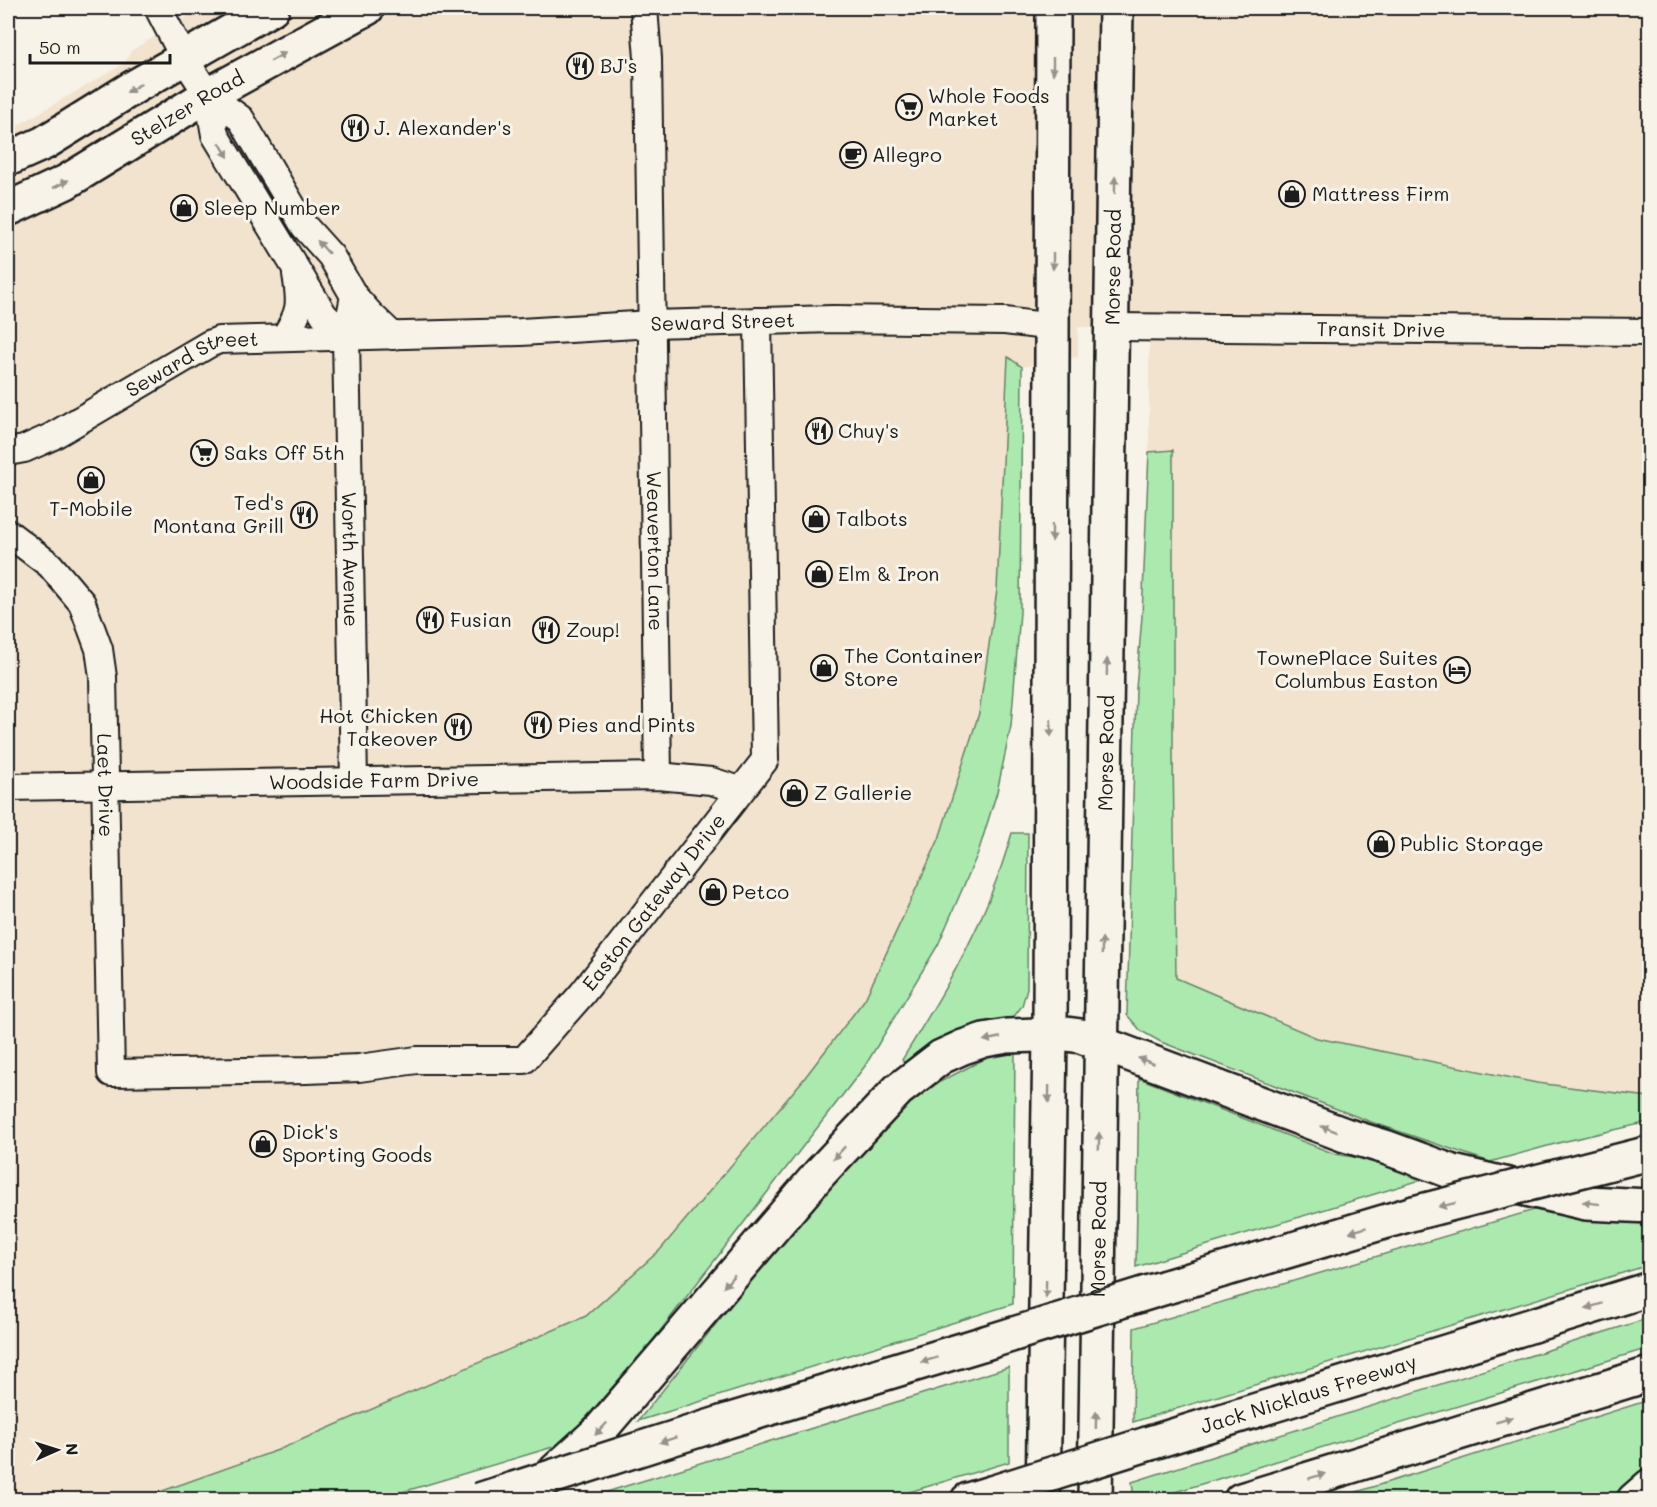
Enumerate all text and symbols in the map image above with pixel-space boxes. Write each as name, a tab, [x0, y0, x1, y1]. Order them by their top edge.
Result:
scale bar	[30, 27, 170, 65]
text: 50 m	[39, 35, 81, 59]
restaurant icon: BJ's	[565, 51, 595, 81]
one-way arrow	[270, 52, 287, 62]
place label: BJ's	[600, 52, 638, 78]
one-way arrow	[1048, 56, 1058, 75]
street label: Stelzer Road	[126, 64, 248, 151]
one-way arrow	[126, 82, 142, 93]
place label: Whole Foods Market	[928, 82, 1050, 131]
supermarket icon: Whole Foods Market	[894, 92, 924, 122]
restaurant icon: J. Alexander's	[340, 113, 370, 143]
place label: J. Alexander's	[374, 114, 512, 140]
cafe icon: Allegro	[838, 140, 868, 170]
place label: Allegro	[872, 141, 942, 167]
one-way arrow	[219, 142, 230, 159]
one-way arrow	[1110, 175, 1120, 194]
shop icon: Mattress Firm	[1277, 179, 1307, 209]
one-way arrow	[52, 180, 69, 189]
place label: Mattress Firm	[1312, 180, 1450, 206]
shop icon: Sleep Number	[169, 193, 199, 223]
place label: Sleep Number	[204, 194, 341, 220]
street label: Morse Road	[1099, 209, 1126, 325]
one-way arrow	[317, 240, 330, 255]
one-way arrow	[1048, 251, 1058, 270]
street label: Seward Street	[650, 306, 795, 336]
street label: Transit Drive	[1317, 315, 1445, 342]
street label: Seward Street	[121, 325, 259, 402]
restaurant icon: Chuy's	[804, 416, 834, 446]
place label: Chuy's	[838, 417, 899, 443]
supermarket icon: Saks Off 5th	[189, 438, 219, 468]
place label: Saks Off 5th	[224, 439, 344, 465]
shop icon: T-Mobile	[76, 465, 106, 495]
street label: Weaverton Lane	[642, 471, 670, 631]
place label: Ted's Montana Grill	[153, 489, 284, 538]
street label: Worth Avenue	[337, 491, 365, 627]
place label: T-Mobile	[49, 495, 133, 521]
restaurant icon: Ted's Montana Grill	[289, 500, 319, 530]
shop icon: Talbots	[801, 504, 831, 534]
place label: Talbots	[836, 505, 908, 531]
one-way arrow	[1047, 523, 1057, 542]
shop icon: Elm & Iron	[804, 559, 834, 589]
place label: Elm & Iron	[838, 560, 939, 586]
restaurant icon: Fusian	[415, 605, 445, 635]
place label: Fusian	[450, 606, 512, 632]
restaurant icon: Zoup!	[531, 615, 561, 645]
place label: Zoup!	[566, 616, 620, 642]
place label: The Container Store	[844, 642, 983, 691]
place label: TownePlace Suites Columbus Easton	[1257, 644, 1438, 693]
shop icon: The Container Store	[809, 653, 839, 683]
hotel icon: TownePlace Suites Columbus Easton	[1442, 655, 1472, 685]
one-way arrow	[1103, 658, 1112, 677]
street label: Morse Road	[1091, 695, 1119, 811]
place label: Hot Chicken Takeover	[319, 702, 438, 751]
restaurant icon: Pies and Pints	[523, 710, 553, 740]
place label: Pies and Pints	[558, 711, 695, 737]
restaurant icon: Hot Chicken Takeover	[443, 712, 473, 742]
one-way arrow	[1046, 718, 1056, 737]
street label: Laet Drive	[92, 733, 120, 837]
street label: Woodside Farm Drive	[269, 765, 479, 795]
shop icon: Z Gallerie	[779, 778, 809, 808]
place label: Z Gallerie	[814, 779, 912, 805]
street label: Easton Gateway Drive	[576, 808, 730, 995]
shop icon: Public Storage	[1366, 829, 1396, 859]
place label: Public Storage	[1400, 830, 1544, 856]
shop icon: Petco	[698, 877, 728, 907]
place label: Petco	[732, 878, 789, 904]
one-way arrow	[1098, 937, 1107, 956]
one-way arrow	[982, 1035, 1001, 1044]
one-way arrow	[1137, 1056, 1155, 1065]
one-way arrow	[1044, 1084, 1054, 1103]
place label: Dick's Sporting Goods	[282, 1118, 432, 1167]
one-way arrow	[1320, 1124, 1338, 1134]
shop icon: Dick's Sporting Goods	[248, 1129, 278, 1159]
one-way arrow	[1095, 1132, 1104, 1151]
one-way arrow	[832, 1146, 846, 1160]
street label: Morse Road	[1084, 1181, 1111, 1297]
one-way arrow	[1582, 1198, 1601, 1208]
one-way arrow	[1438, 1200, 1456, 1210]
one-way arrow	[1349, 1226, 1367, 1235]
one-way arrow	[722, 1273, 735, 1289]
one-way arrow	[1042, 1279, 1051, 1298]
one-way arrow	[1585, 1302, 1603, 1311]
street label: Jack Nicklaus Freeway	[1197, 1348, 1419, 1439]
one-way arrow	[920, 1356, 938, 1365]
one-way arrow	[1091, 1411, 1101, 1430]
one-way arrow	[1495, 1415, 1513, 1424]
north arrow	[27, 1420, 87, 1480]
one-way arrow	[594, 1421, 608, 1436]
one-way arrow	[659, 1436, 677, 1445]
text: N	[62, 1443, 83, 1456]
one-way arrow	[1308, 1471, 1326, 1480]

